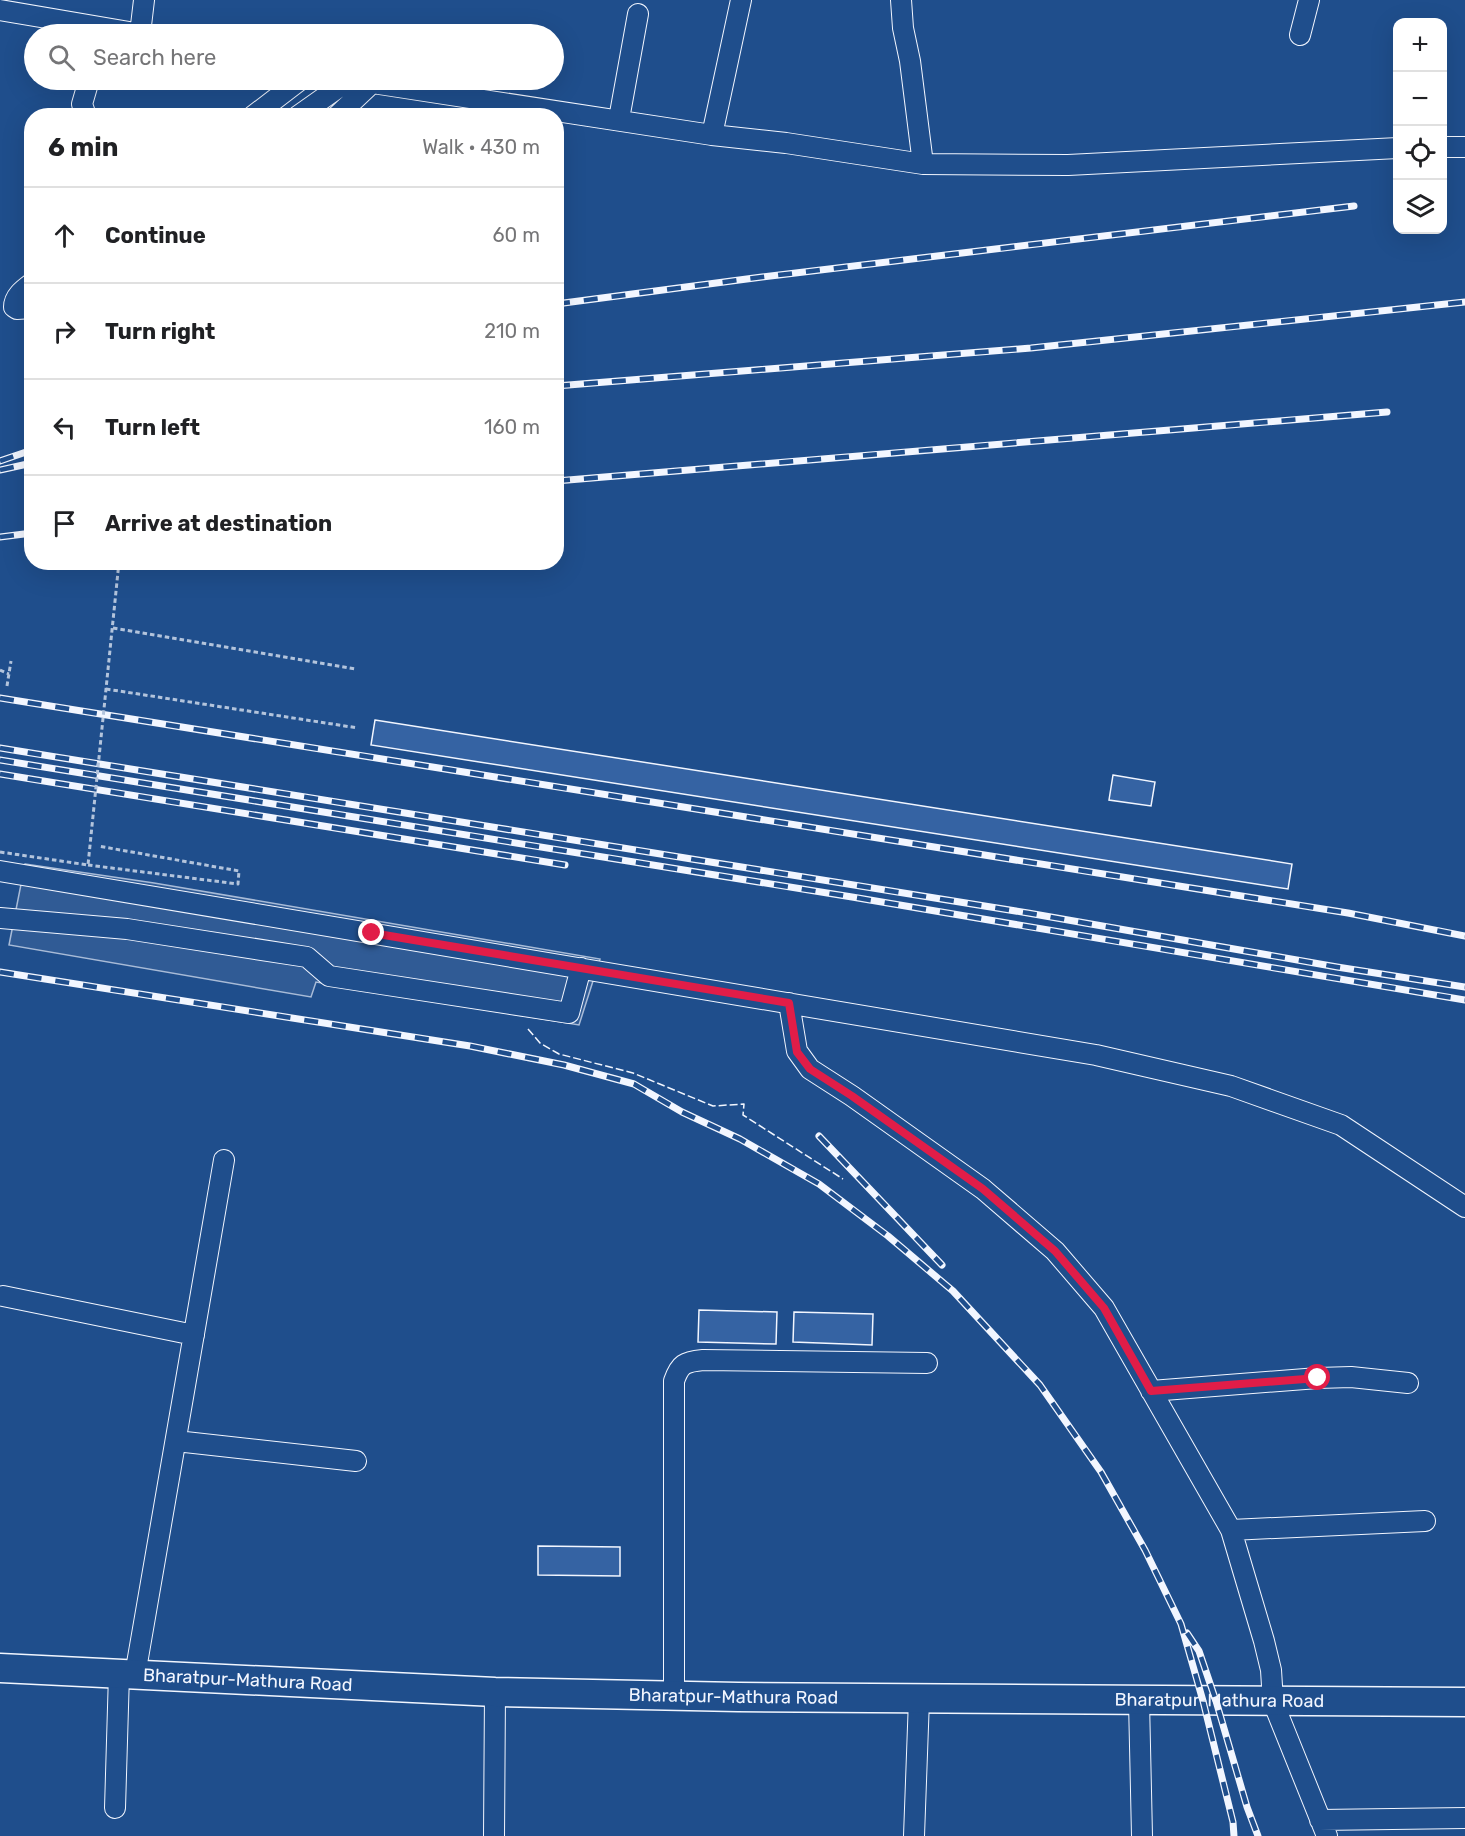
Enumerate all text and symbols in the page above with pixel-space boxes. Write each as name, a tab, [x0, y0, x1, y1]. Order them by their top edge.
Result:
map controls	[1393, 18, 1447, 234]
button: +	[1393, 18, 1447, 72]
search box	[24, 24, 564, 90]
icon: search	[45, 41, 78, 74]
text: Search here	[93, 44, 216, 71]
button: −	[1393, 72, 1447, 126]
button: locate	[1393, 126, 1447, 180]
text: 6 min	[48, 132, 118, 163]
text: Walk · 430 m	[422, 135, 540, 159]
button: layers	[1393, 180, 1447, 234]
icon: ahead	[48, 219, 81, 252]
text: Continue	[105, 222, 206, 249]
text: 60 m	[493, 223, 540, 247]
icon: right	[48, 315, 81, 348]
text: Turn right	[105, 318, 215, 345]
text: 210 m	[484, 319, 540, 343]
icon: left	[48, 411, 81, 444]
text: Turn left	[105, 414, 200, 441]
text: 160 m	[484, 415, 540, 439]
icon: arrive	[48, 507, 81, 540]
text: Arrive at destination	[105, 510, 332, 537]
route end	[358, 919, 384, 945]
route start	[1304, 1364, 1330, 1390]
street label: Bharatpur-Mathura Road	[142, 1664, 353, 1696]
street label: Bharatpur-Mathura Road	[628, 1684, 838, 1709]
street label: Bharatpur-Mathura Road	[1114, 1689, 1324, 1712]

